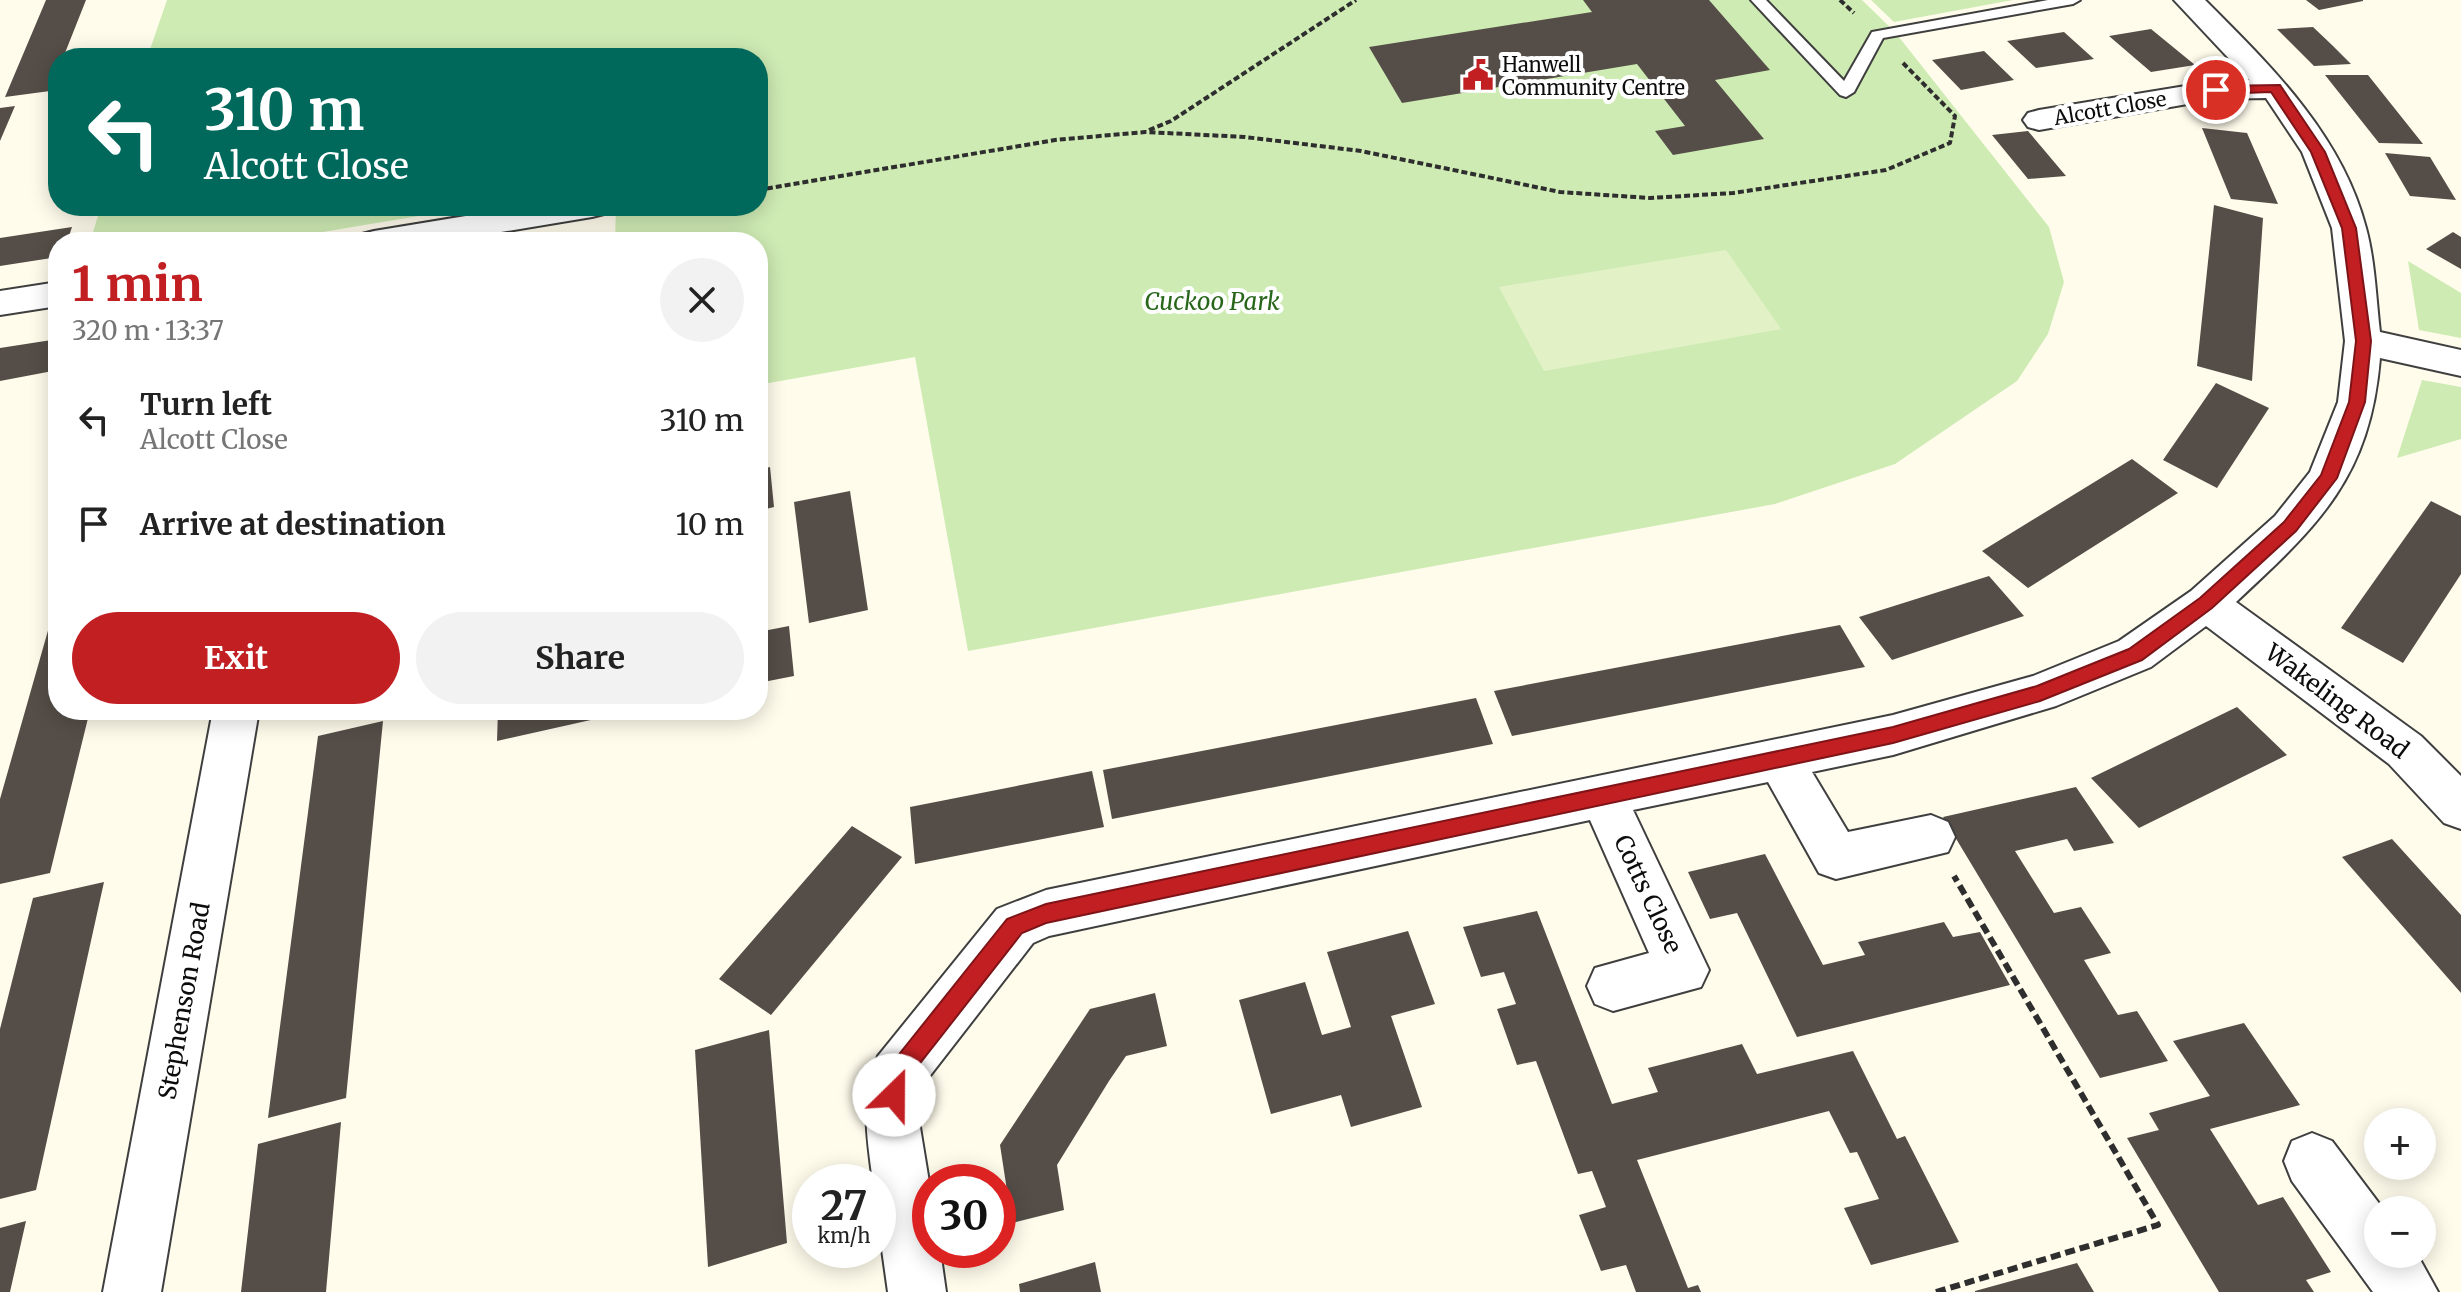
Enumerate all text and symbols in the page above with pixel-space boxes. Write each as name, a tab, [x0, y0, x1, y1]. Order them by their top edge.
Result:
place label: Hanwell Community Centre	[1502, 52, 1685, 100]
pin	[2182, 56, 2250, 124]
public building icon: Hanwell Community Centre	[1461, 58, 1495, 92]
icon: arrive	[2194, 68, 2238, 112]
text: 310 m	[204, 75, 364, 145]
icon: left	[72, 80, 176, 184]
street label: Alcott Close	[2051, 86, 2168, 130]
text: Alcott Close	[204, 144, 409, 189]
text: 1 min	[72, 254, 203, 314]
button: close	[660, 258, 744, 342]
park label: Cuckoo Park	[1144, 286, 1280, 317]
text: 320 m · 13:37	[72, 314, 224, 347]
text: Turn left	[140, 385, 272, 423]
icon: left	[72, 398, 116, 442]
text: 310 m	[660, 401, 744, 439]
text: Alcott Close	[140, 423, 288, 456]
icon: arrive	[72, 502, 116, 546]
text: Arrive at destination	[140, 505, 446, 543]
text: 10 m	[676, 505, 744, 543]
button: Exit	[72, 612, 400, 704]
button: Share	[416, 612, 744, 704]
street label: Wakeling Road	[2258, 636, 2415, 765]
street label: Cotts Close	[1607, 830, 1689, 958]
street label: Stephenson Road	[151, 900, 217, 1102]
position arrow	[852, 1053, 936, 1137]
map controls	[2364, 1108, 2436, 1268]
button: +	[2364, 1108, 2436, 1180]
speed limit sign: 30	[912, 1164, 1016, 1268]
text: 27	[821, 1181, 867, 1231]
button: −	[2364, 1196, 2436, 1268]
text: km/h	[818, 1223, 870, 1248]

